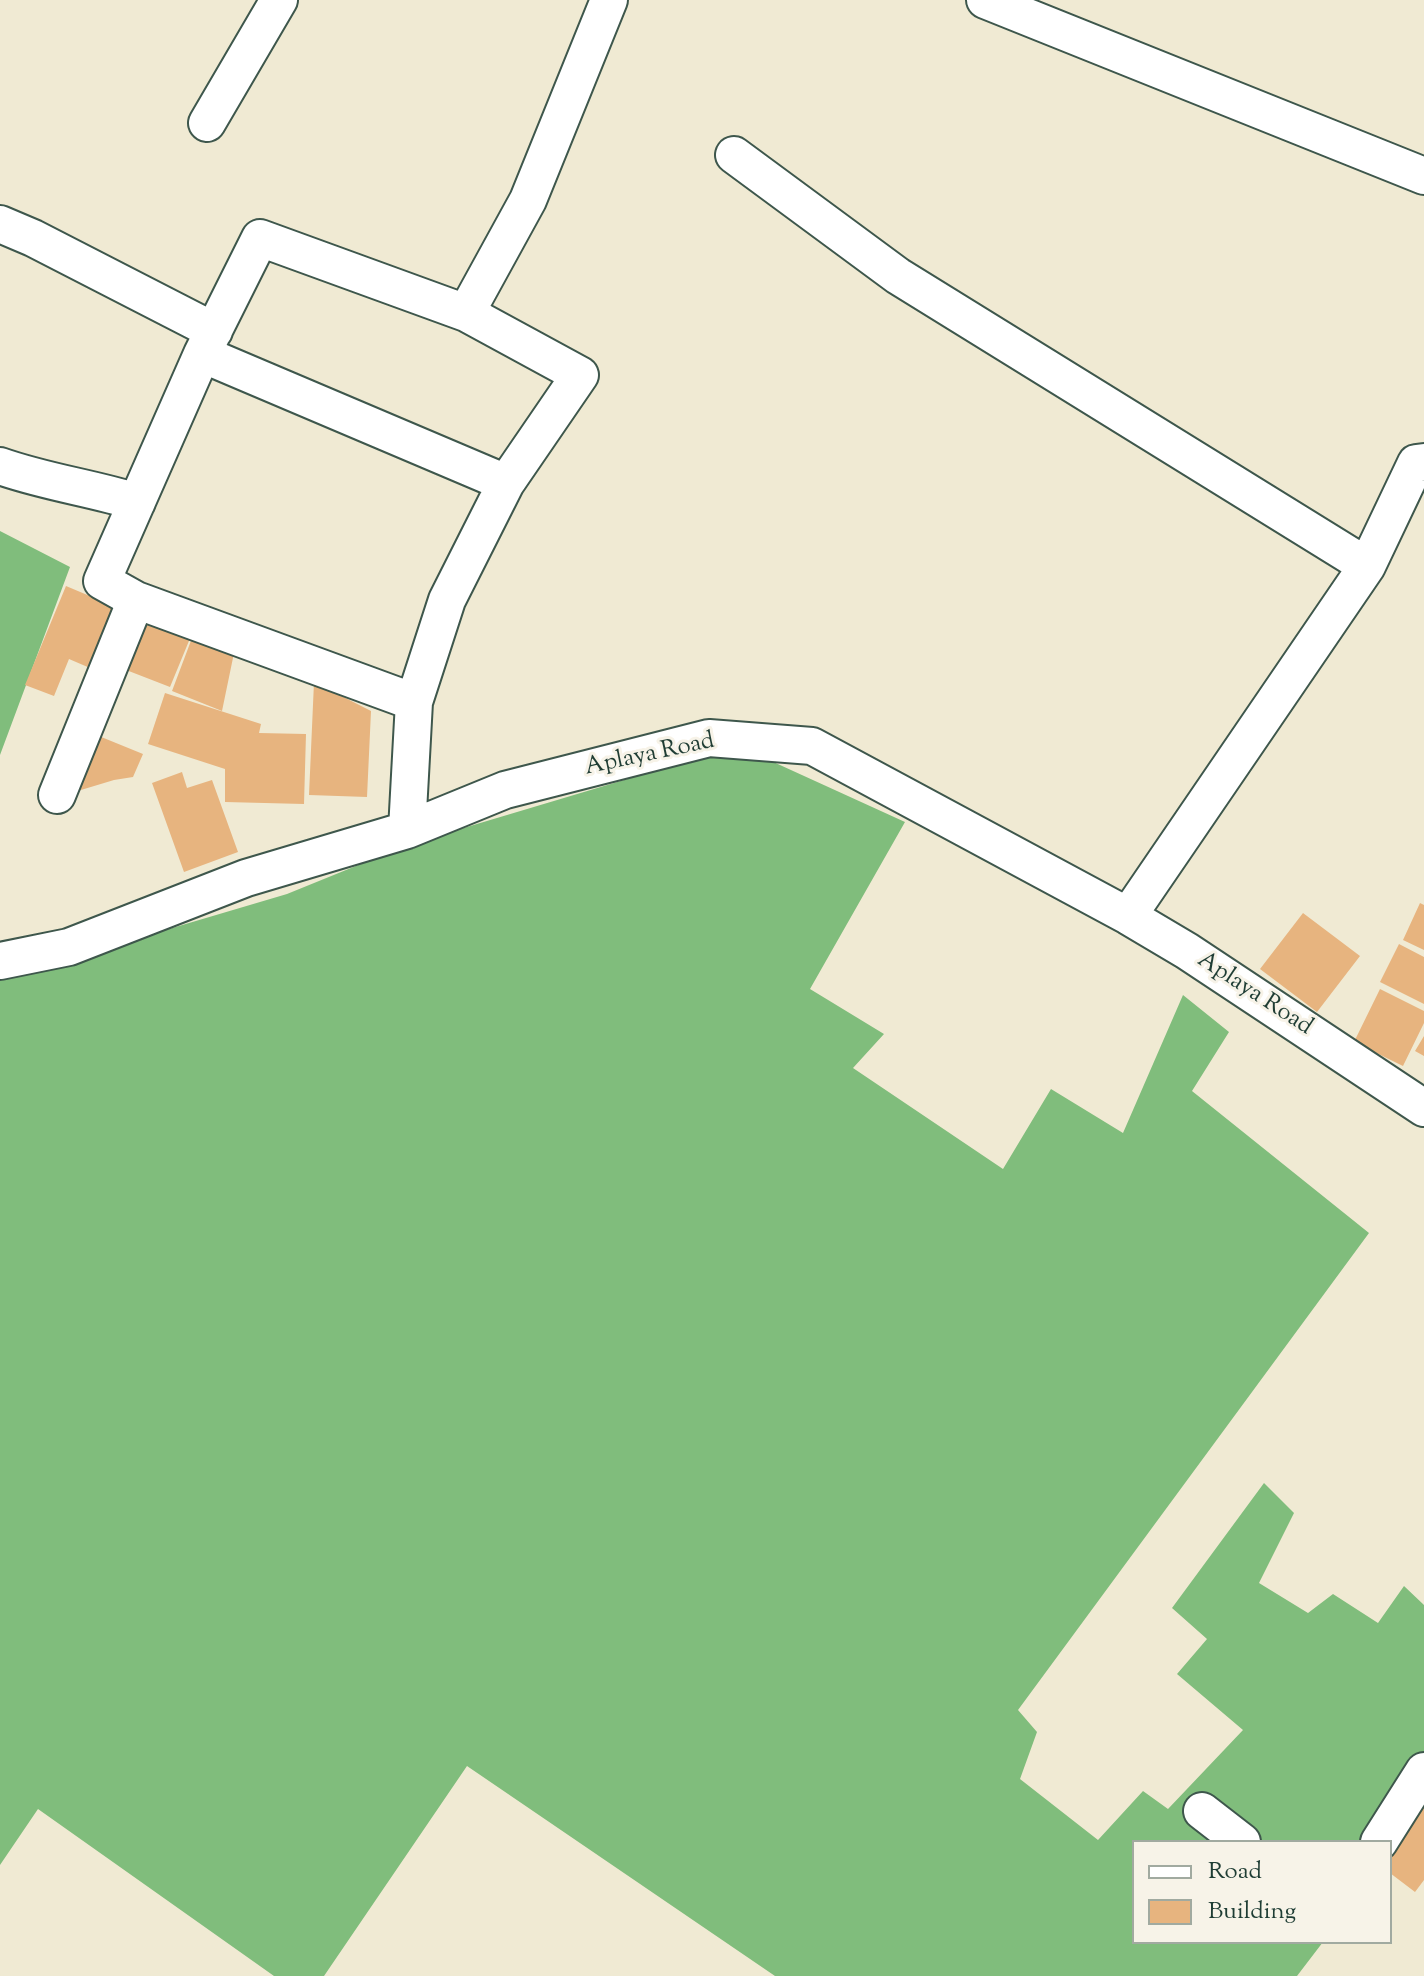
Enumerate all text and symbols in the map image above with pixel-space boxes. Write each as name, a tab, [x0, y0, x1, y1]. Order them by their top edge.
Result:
street label: Aplaya Road	[582, 728, 718, 784]
street label: Aplaya Road	[1191, 947, 1317, 1043]
legend	[1132, 1840, 1392, 1944]
text: Road	[1208, 1855, 1262, 1889]
text: Building	[1208, 1895, 1296, 1929]

